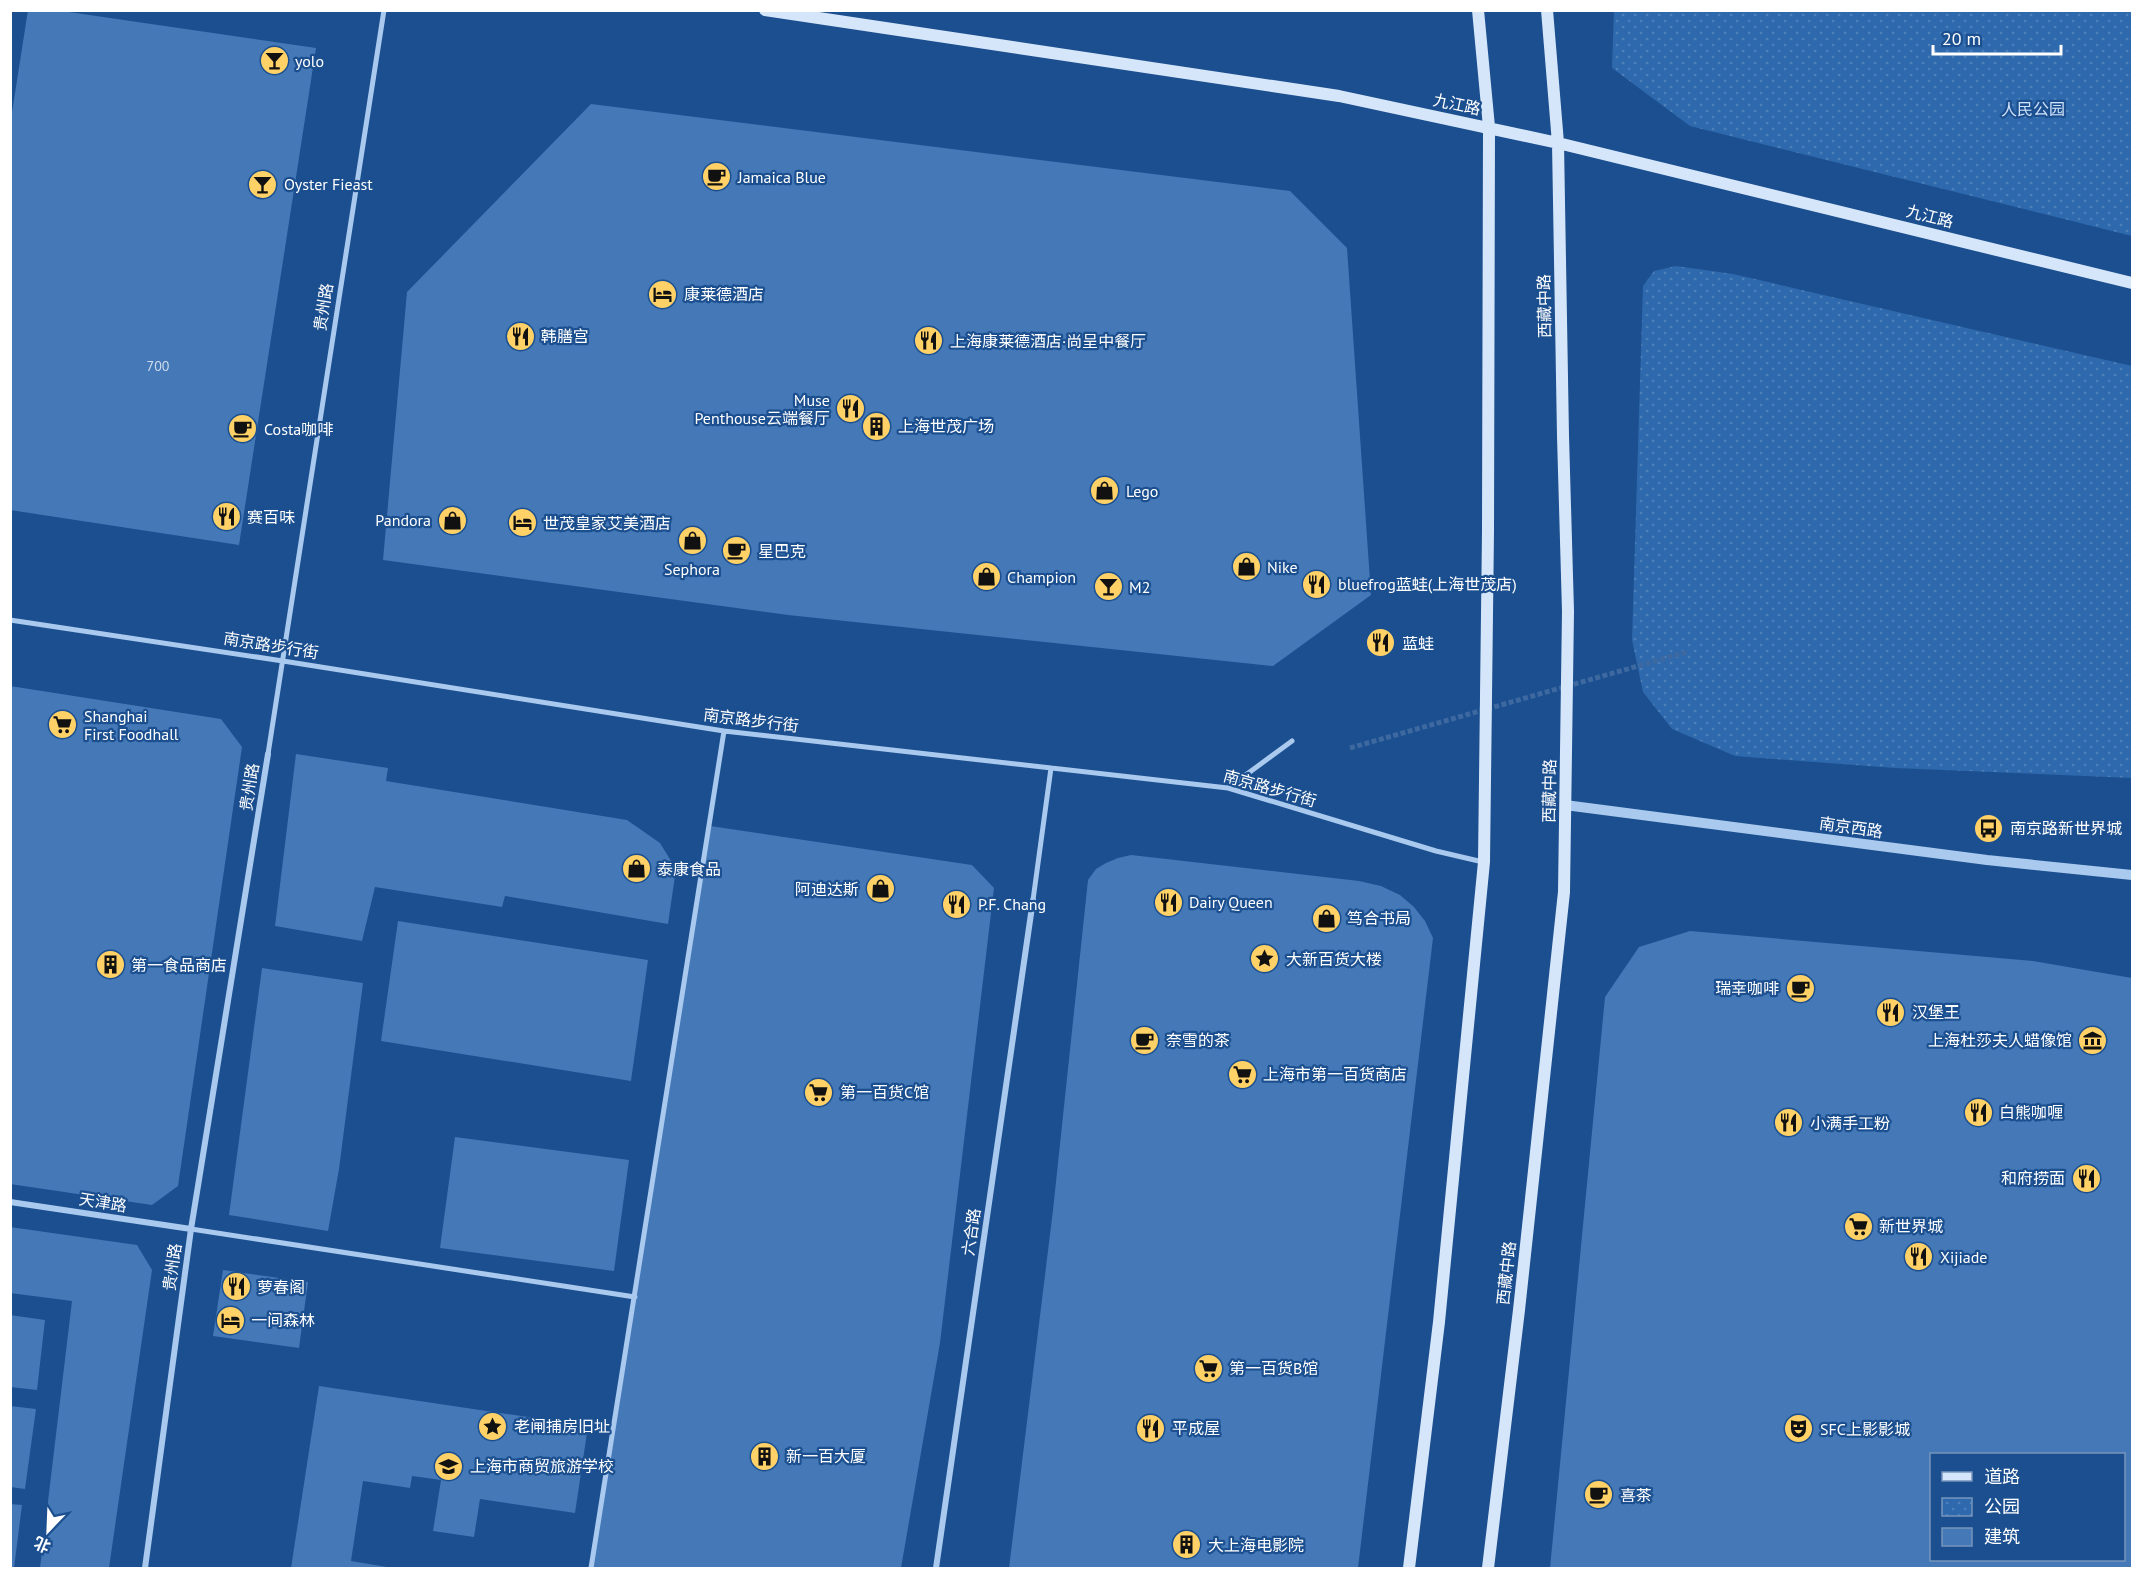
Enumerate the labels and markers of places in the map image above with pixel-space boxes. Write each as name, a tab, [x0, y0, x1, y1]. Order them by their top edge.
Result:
bar icon: yolo	[258, 45, 290, 77]
place label: yolo	[295, 51, 324, 71]
cafe icon: Jamaica Blue	[701, 161, 733, 193]
place label: Jamaica Blue	[737, 167, 826, 187]
bar icon: Oyster Fieast	[247, 168, 279, 200]
place label: Oyster Fieast	[284, 174, 373, 194]
hotel icon: 康莱德酒店	[647, 278, 679, 310]
place label: 康莱德酒店	[684, 284, 764, 304]
restaurant icon: 韩膳宫	[504, 320, 536, 352]
restaurant icon: 上海康莱德酒店·尚呈中餐厅	[913, 325, 945, 357]
place label: 韩膳宫	[541, 326, 589, 346]
place label: 上海康莱德酒店·尚呈中餐厅	[950, 331, 1146, 351]
place label: Muse Penthouse云端餐厅	[695, 390, 830, 428]
restaurant icon: Muse Penthouse云端餐厅	[835, 393, 867, 425]
building icon: 上海世茂广场	[861, 410, 893, 442]
cafe icon: Costa咖啡	[227, 413, 259, 445]
place label: 上海世茂广场	[898, 416, 994, 436]
place label: Costa咖啡	[264, 419, 333, 439]
shop icon: Lego	[1089, 475, 1121, 507]
place label: Lego	[1126, 481, 1158, 501]
restaurant icon: 赛百味	[210, 501, 242, 533]
shop icon: Pandora	[436, 504, 468, 536]
place label: 赛百味	[247, 507, 295, 527]
hotel icon: 世茂皇家艾美酒店	[506, 507, 538, 539]
place label: Pandora	[375, 510, 431, 530]
place label: 世茂皇家艾美酒店	[543, 513, 671, 533]
shop icon: Sephora	[676, 525, 708, 557]
cafe icon: 星巴克	[721, 535, 753, 567]
place label: 星巴克	[758, 541, 806, 561]
shop icon: Nike	[1230, 551, 1262, 583]
place label: Nike	[1267, 557, 1298, 577]
place label: Sephora	[664, 559, 720, 579]
shop icon: Champion	[970, 561, 1002, 593]
place label: Champion	[1007, 567, 1076, 587]
restaurant icon: bluefrog蓝蛙(上海世茂店)	[1301, 568, 1333, 600]
bar icon: M2	[1092, 571, 1124, 603]
place label: bluefrog蓝蛙(上海世茂店)	[1338, 574, 1517, 594]
place label: M2	[1129, 577, 1150, 597]
restaurant icon: 蓝蛙	[1365, 627, 1397, 659]
place label: 蓝蛙	[1402, 633, 1434, 653]
place label: Shanghai First Foodhall	[84, 706, 179, 744]
supermarket icon: Shanghai First Foodhall	[47, 709, 79, 741]
bus stop icon: 南京路新世界城	[1973, 812, 2005, 844]
place label: 南京路新世界城	[2010, 818, 2122, 838]
shop icon: 泰康食品	[620, 853, 652, 885]
place label: 泰康食品	[657, 859, 721, 879]
shop icon: 阿迪达斯	[864, 873, 896, 905]
place label: 阿迪达斯	[795, 879, 859, 899]
restaurant icon: Dairy Queen	[1152, 886, 1184, 918]
restaurant icon: P.F. Chang	[941, 888, 973, 920]
place label: Dairy Queen	[1189, 892, 1273, 912]
place label: P.F. Chang	[978, 894, 1046, 914]
shop icon: 笃合书局	[1310, 902, 1342, 934]
place label: 笃合书局	[1347, 908, 1411, 928]
place icon: 大新百货大楼	[1249, 943, 1281, 975]
building icon: 第一食品商店	[94, 949, 126, 981]
place label: 大新百货大楼	[1286, 949, 1382, 969]
place label: 第一食品商店	[131, 955, 227, 975]
cafe icon: 瑞幸咖啡	[1784, 972, 1816, 1004]
place label: 瑞幸咖啡	[1715, 978, 1779, 998]
restaurant icon: 汉堡王	[1875, 996, 1907, 1028]
place label: 汉堡王	[1912, 1002, 1960, 1022]
cafe icon: 奈雪的茶	[1129, 1024, 1161, 1056]
museum icon: 上海杜莎夫人蜡像馆	[2077, 1024, 2109, 1056]
place label: 奈雪的茶	[1166, 1030, 1230, 1050]
place label: 上海杜莎夫人蜡像馆	[1928, 1030, 2072, 1050]
supermarket icon: 上海市第一百货商店	[1226, 1058, 1258, 1090]
place label: 上海市第一百货商店	[1263, 1064, 1407, 1084]
supermarket icon: 第一百货C馆	[803, 1076, 835, 1108]
place label: 第一百货C馆	[840, 1082, 929, 1102]
restaurant icon: 白熊咖喱	[1962, 1096, 1994, 1128]
place label: 白熊咖喱	[1999, 1102, 2063, 1122]
restaurant icon: 小满手工粉	[1773, 1107, 1805, 1139]
place label: 小满手工粉	[1810, 1113, 1890, 1133]
restaurant icon: 和府捞面	[2070, 1162, 2102, 1194]
place label: 和府捞面	[2001, 1168, 2065, 1188]
supermarket icon: 新世界城	[1842, 1210, 1874, 1242]
place label: 新世界城	[1879, 1216, 1943, 1236]
restaurant icon: Xijiade	[1903, 1241, 1935, 1273]
place label: Xijiade	[1940, 1247, 1987, 1267]
restaurant icon: 萝春阁	[220, 1271, 252, 1303]
place label: 萝春阁	[257, 1277, 305, 1297]
hotel icon: 一间森林	[214, 1304, 246, 1336]
place label: 一间森林	[251, 1310, 315, 1330]
supermarket icon: 第一百货B馆	[1192, 1352, 1224, 1384]
place label: 第一百货B馆	[1229, 1358, 1318, 1378]
place icon: 老闸捕房旧址	[477, 1410, 509, 1442]
restaurant icon: 平成屋	[1135, 1412, 1167, 1444]
theatre icon: SFC上影影城	[1783, 1413, 1815, 1445]
place label: 老闸捕房旧址	[514, 1416, 610, 1436]
place label: 平成屋	[1172, 1418, 1220, 1438]
place label: SFC上影影城	[1820, 1419, 1910, 1439]
building icon: 新一百大厦	[749, 1440, 781, 1472]
place label: 新一百大厦	[786, 1446, 866, 1466]
school or university icon: 上海市商贸旅游学校	[433, 1450, 465, 1482]
place label: 上海市商贸旅游学校	[470, 1456, 614, 1476]
cafe icon: 喜茶	[1583, 1479, 1615, 1511]
place label: 喜茶	[1620, 1485, 1652, 1505]
building icon: 大上海电影院	[1171, 1529, 1203, 1561]
place label: 大上海电影院	[1208, 1535, 1304, 1555]

